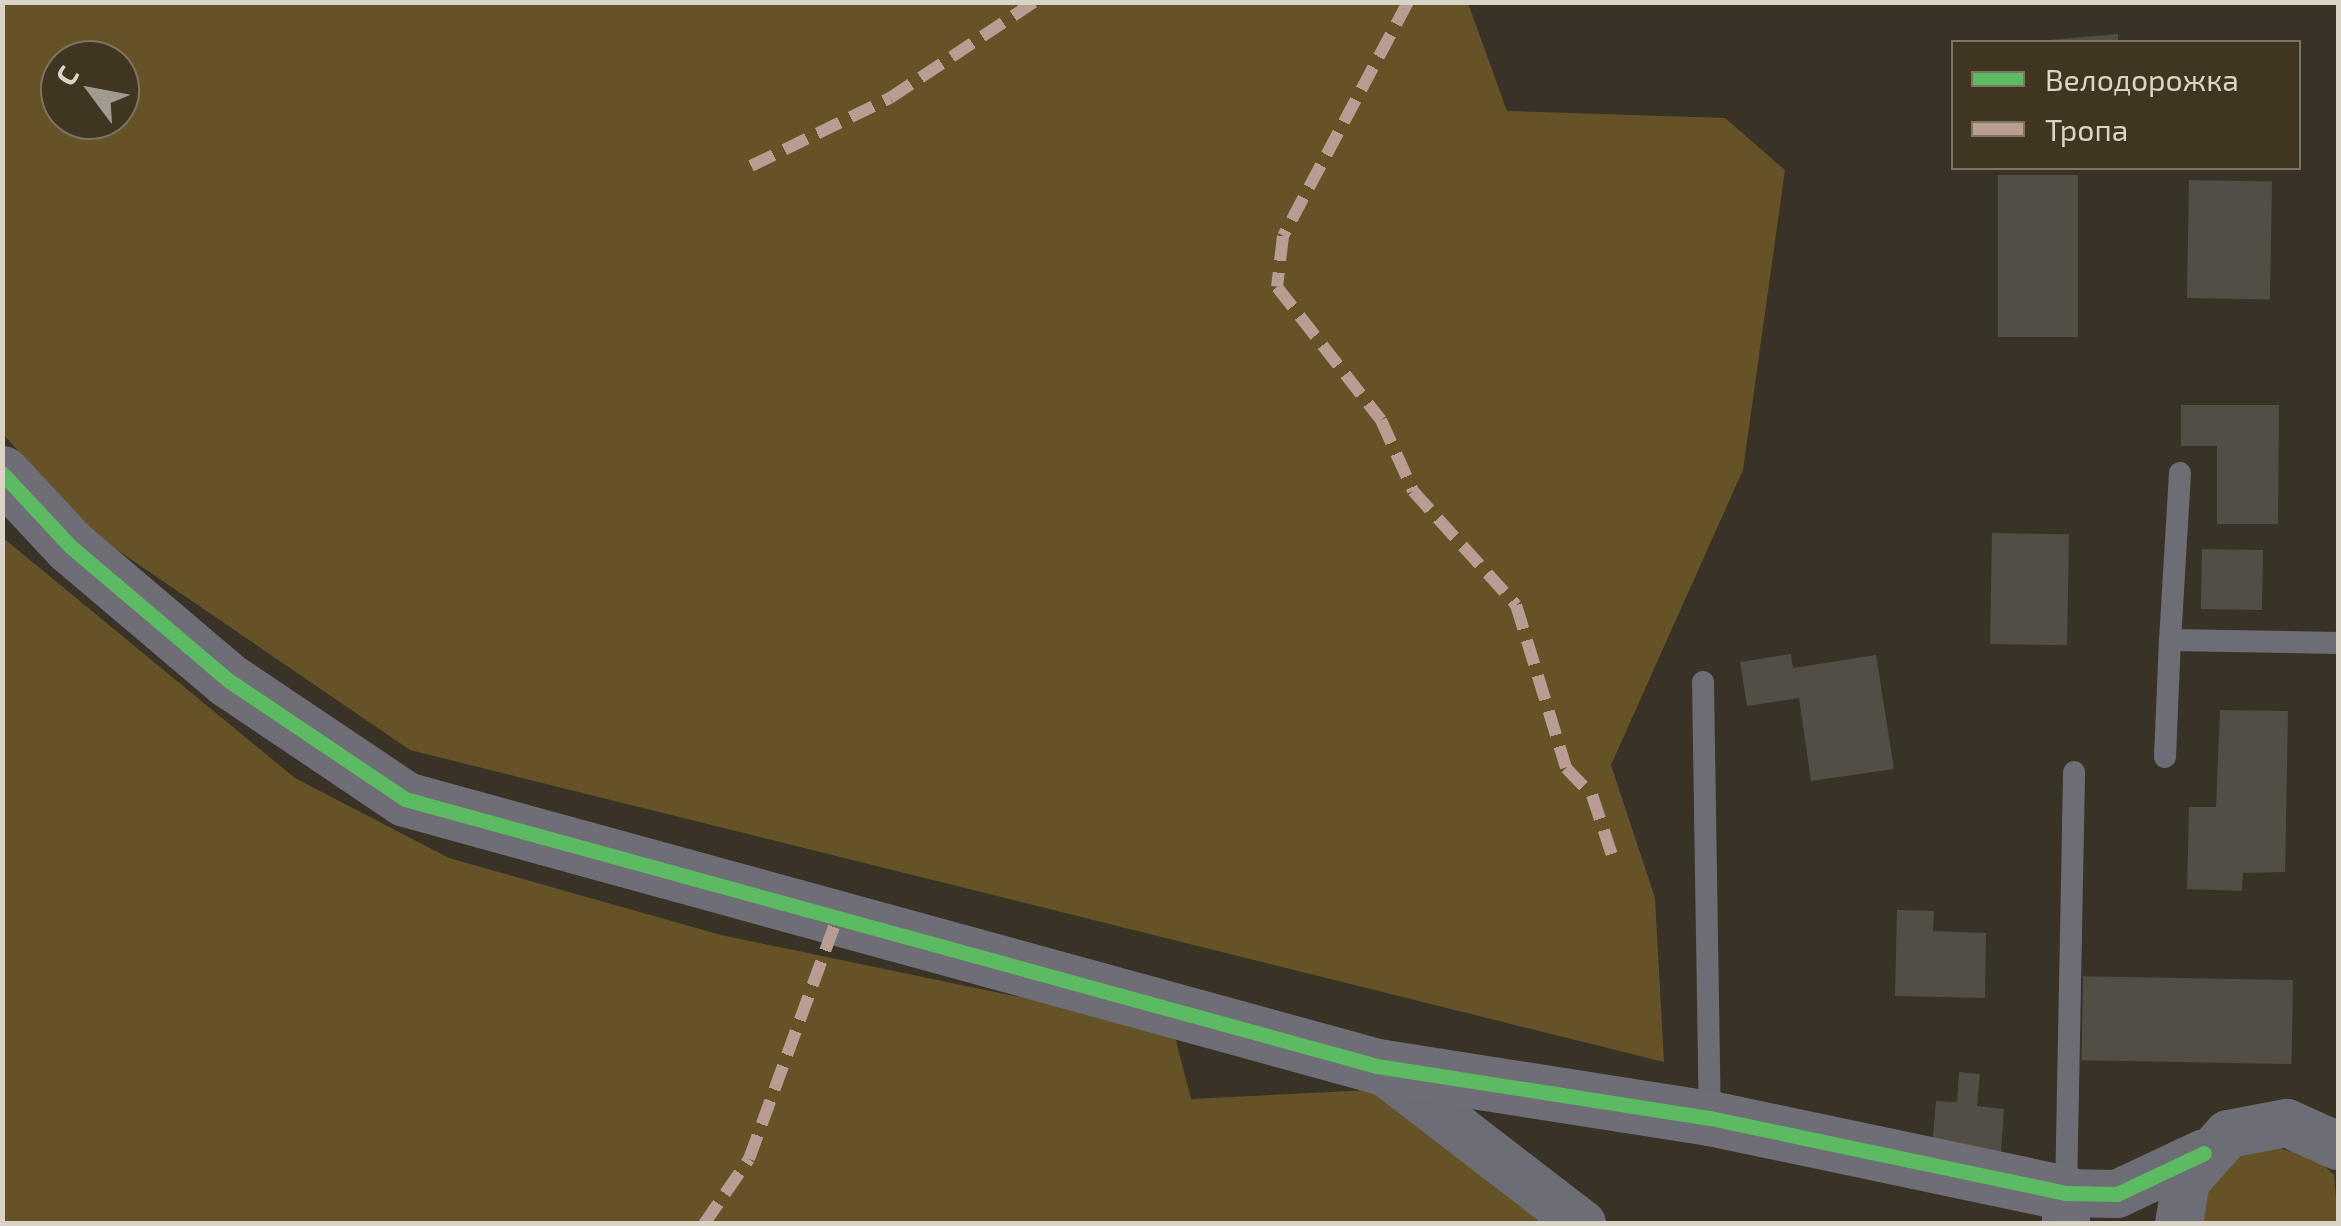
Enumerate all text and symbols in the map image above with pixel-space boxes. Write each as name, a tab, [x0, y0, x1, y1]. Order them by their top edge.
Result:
north arrow	[40, 40, 140, 140]
legend	[1951, 40, 2301, 170]
text: С	[47, 59, 85, 91]
text: Велодорожка	[2045, 61, 2239, 97]
text: Тропа	[2045, 111, 2128, 147]

